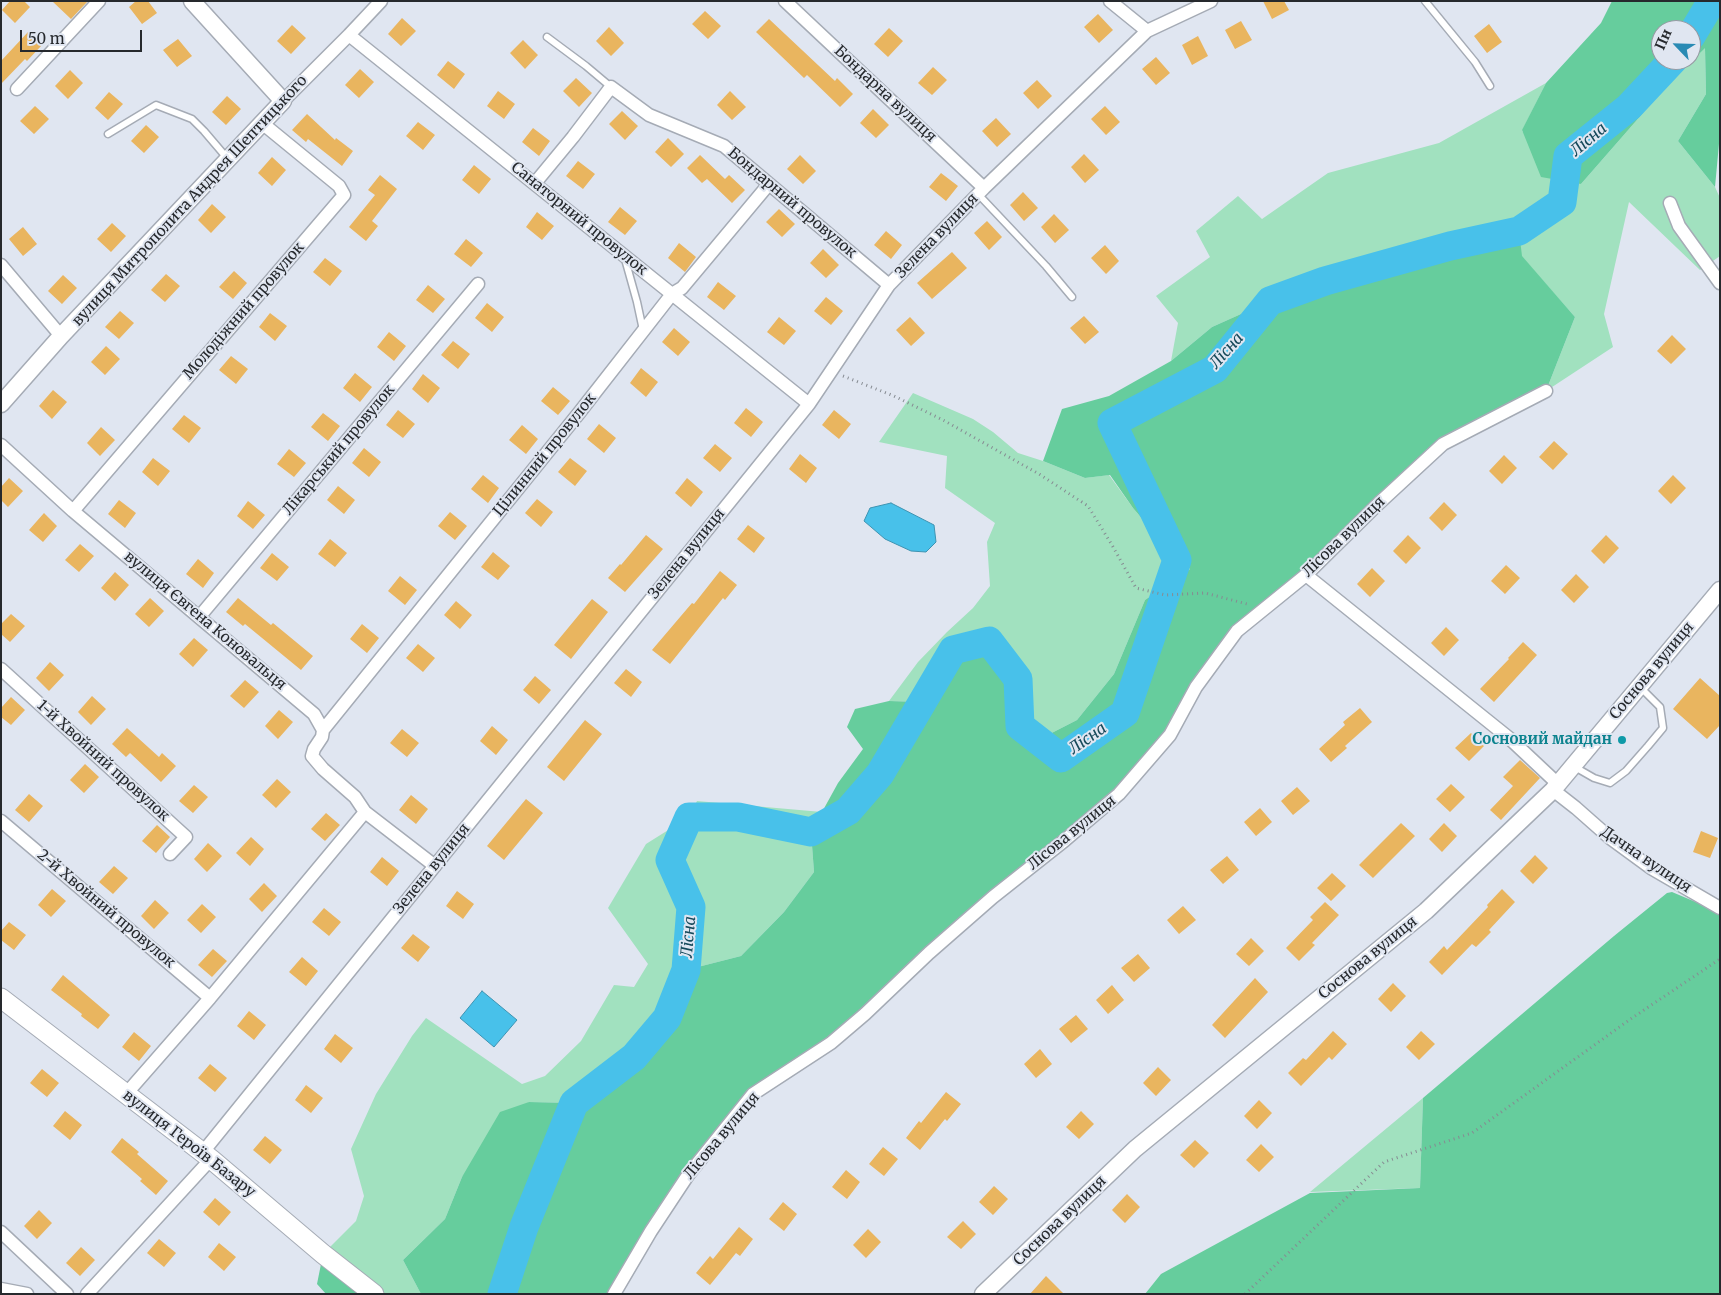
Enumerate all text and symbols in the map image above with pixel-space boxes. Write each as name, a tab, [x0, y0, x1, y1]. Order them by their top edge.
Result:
scale bar	[22, 20, 145, 52]
north arrow	[1651, 20, 1701, 70]
text: Пн	[1651, 26, 1676, 53]
text: 50 m	[28, 29, 65, 48]
street label: Бондарна вулиця	[830, 42, 940, 146]
street label: вулиця Митрополита Андрея Шептицького	[69, 72, 311, 330]
water label: Лісна	[1567, 119, 1611, 161]
street label: Бондарний провулок	[724, 144, 860, 262]
street label: Санаторний провулок	[507, 159, 651, 279]
street label: Зелена вулиця	[892, 190, 982, 282]
street label: Молодіжний провулок	[180, 239, 308, 383]
water label: Лісна	[1206, 329, 1248, 373]
street label: Лікарський провулок	[279, 381, 399, 519]
street label: Цілинний провулок	[490, 390, 600, 520]
street label: Лісова вулиця	[1299, 493, 1389, 581]
street label: Зелена вулиця	[645, 505, 729, 603]
street label: вулиця Євгена Коновальця	[120, 548, 290, 694]
street label: Соснова вулиця	[1606, 619, 1698, 723]
street label: 1-й Хвойний провулок	[33, 697, 173, 825]
water label: Лісна	[1066, 719, 1110, 759]
place label: Сосновий майдан	[1472, 731, 1612, 749]
marker: Сосновий майдан	[1616, 734, 1628, 746]
street label: Лісова вулиця	[1024, 792, 1120, 874]
street label: Зелена вулиця	[390, 820, 474, 918]
street label: Дачна вулиця	[1597, 823, 1695, 897]
street label: 2-й Хвойний провулок	[33, 846, 179, 972]
street label: Соснова вулиця	[1315, 913, 1421, 1003]
water label: Лісна	[678, 915, 700, 959]
street label: вулиця Героїв Базару	[119, 1087, 259, 1201]
street label: Лісова вулиця	[680, 1089, 764, 1183]
street label: Соснова вулиця	[1010, 1172, 1110, 1270]

